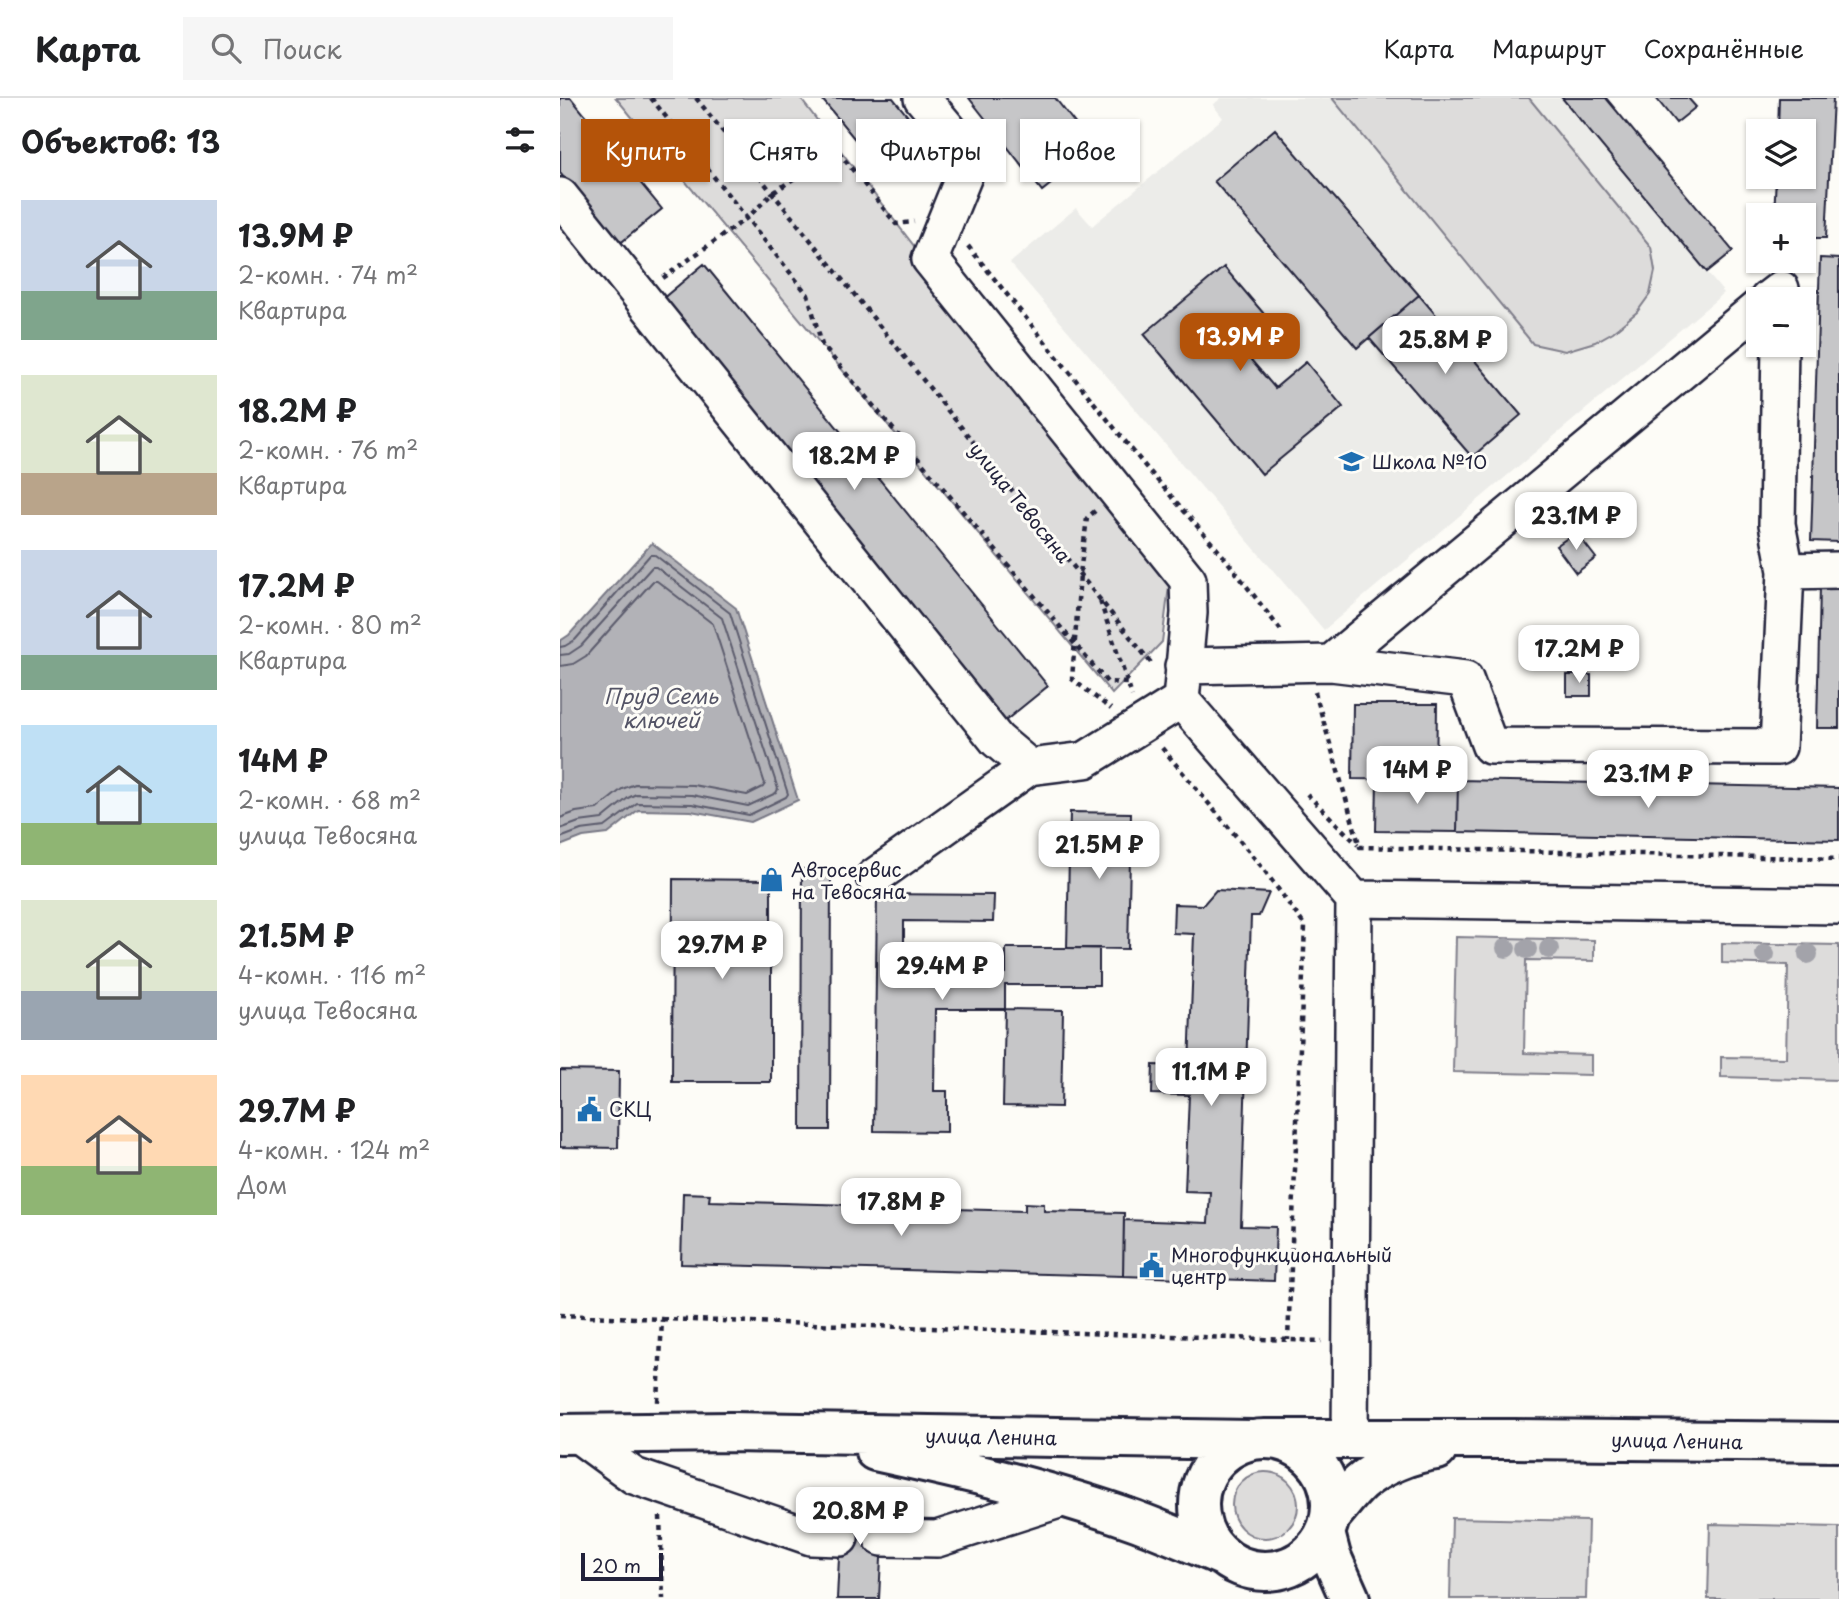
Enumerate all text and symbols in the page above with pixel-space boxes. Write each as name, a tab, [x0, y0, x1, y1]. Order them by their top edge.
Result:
search box	[183, 17, 673, 80]
text: Карта	[35, 23, 141, 73]
icon: search	[207, 29, 245, 67]
text: Поиск	[263, 29, 342, 68]
text: Карта	[1383, 30, 1454, 66]
text: Маршрут	[1492, 30, 1606, 66]
text: Сохранённые	[1644, 30, 1804, 66]
text: Объектов: 13	[21, 118, 220, 163]
chip: Купить	[581, 119, 710, 182]
chip: Снять	[724, 119, 842, 182]
chip: Фильтры	[856, 119, 1006, 182]
chip: Новое	[1020, 119, 1140, 182]
map controls	[1746, 119, 1816, 357]
button: layers	[1746, 119, 1816, 189]
icon: filters	[501, 121, 539, 159]
button: +	[1746, 203, 1816, 273]
text: 13.9M ₽	[238, 212, 353, 257]
icon: home	[77, 228, 161, 312]
text: 2-комн. · 74 m²	[238, 257, 418, 292]
button: −	[1746, 287, 1816, 357]
text: Квартира	[238, 292, 346, 327]
pin: 13.9M ₽	[1175, 314, 1305, 373]
pin: 25.8M ₽	[1380, 316, 1510, 376]
text: 13.9M ₽	[1196, 318, 1284, 353]
text: 25.8M ₽	[1398, 321, 1492, 356]
text: 18.2M ₽	[238, 387, 357, 432]
icon: home	[77, 403, 161, 487]
text: 2-комн. · 76 m²	[238, 432, 418, 467]
pin: 18.2M ₽	[789, 432, 919, 492]
street label: улица Тевосяна	[964, 436, 1079, 568]
text: 18.2M ₽	[809, 437, 899, 472]
school or university icon: Школа №10	[1338, 447, 1366, 475]
place label: Школа №10	[1372, 447, 1487, 475]
text: Квартира	[238, 467, 346, 502]
pin: 23.1M ₽	[1511, 492, 1641, 552]
text: 23.1M ₽	[1531, 497, 1621, 532]
text: 17.2M ₽	[238, 562, 355, 607]
icon: home	[77, 578, 161, 662]
text: 2-комн. · 80 m²	[238, 607, 422, 642]
pin: 17.2M ₽	[1514, 626, 1644, 685]
text: 17.2M ₽	[1534, 630, 1624, 665]
text: Квартира	[238, 642, 346, 677]
water label: Пруд Семь ключей	[604, 679, 719, 735]
text: 14M ₽	[238, 737, 328, 782]
pin: 14M ₽	[1368, 746, 1466, 806]
pin: 23.1M ₽	[1583, 750, 1713, 810]
text: 14M ₽	[1383, 751, 1451, 786]
icon: home	[77, 753, 161, 837]
text: 23.1M ₽	[1603, 755, 1693, 790]
text: 2-комн. · 68 m²	[238, 782, 421, 817]
text: улица Тевосяна	[238, 817, 417, 852]
pin: 21.5M ₽	[1034, 822, 1164, 881]
text: 21.5M ₽	[1054, 826, 1144, 861]
place label: Автосервис на Тевосяна	[791, 855, 906, 905]
shop icon: Автосервис на Тевосяна	[757, 866, 785, 894]
text: 21.5M ₽	[238, 912, 354, 957]
pin: 29.7M ₽	[657, 922, 787, 981]
text: 29.7M ₽	[677, 926, 767, 961]
icon: home	[77, 928, 161, 1012]
pin: 29.4M ₽	[877, 942, 1007, 1002]
text: 29.4M ₽	[896, 947, 988, 982]
text: 4-комн. · 116 m²	[238, 957, 426, 992]
text: улица Тевосяна	[238, 992, 417, 1027]
pin: 11.1M ₽	[1146, 1048, 1276, 1108]
text: 11.1M ₽	[1171, 1053, 1251, 1088]
text: 29.7M ₽	[238, 1087, 355, 1132]
public building icon: СКЦ	[575, 1095, 603, 1123]
place label: СКЦ	[609, 1095, 652, 1123]
icon: home	[77, 1103, 161, 1187]
text: 4-комн. · 124 m²	[238, 1132, 430, 1167]
text: Дом	[238, 1167, 287, 1202]
pin: 17.8M ₽	[836, 1178, 966, 1238]
text: 17.8M ₽	[857, 1183, 945, 1218]
place label: Многофункциональный центр	[1171, 1240, 1392, 1290]
public building icon: Многофункциональный центр	[1137, 1251, 1165, 1279]
street label: улица Ленина	[925, 1421, 1057, 1451]
street label: улица Ленина	[1611, 1425, 1743, 1455]
pin: 20.8M ₽	[795, 1488, 925, 1547]
text: 20.8M ₽	[812, 1492, 908, 1527]
scale bar	[581, 1550, 663, 1582]
text: 20 m	[592, 1551, 641, 1579]

